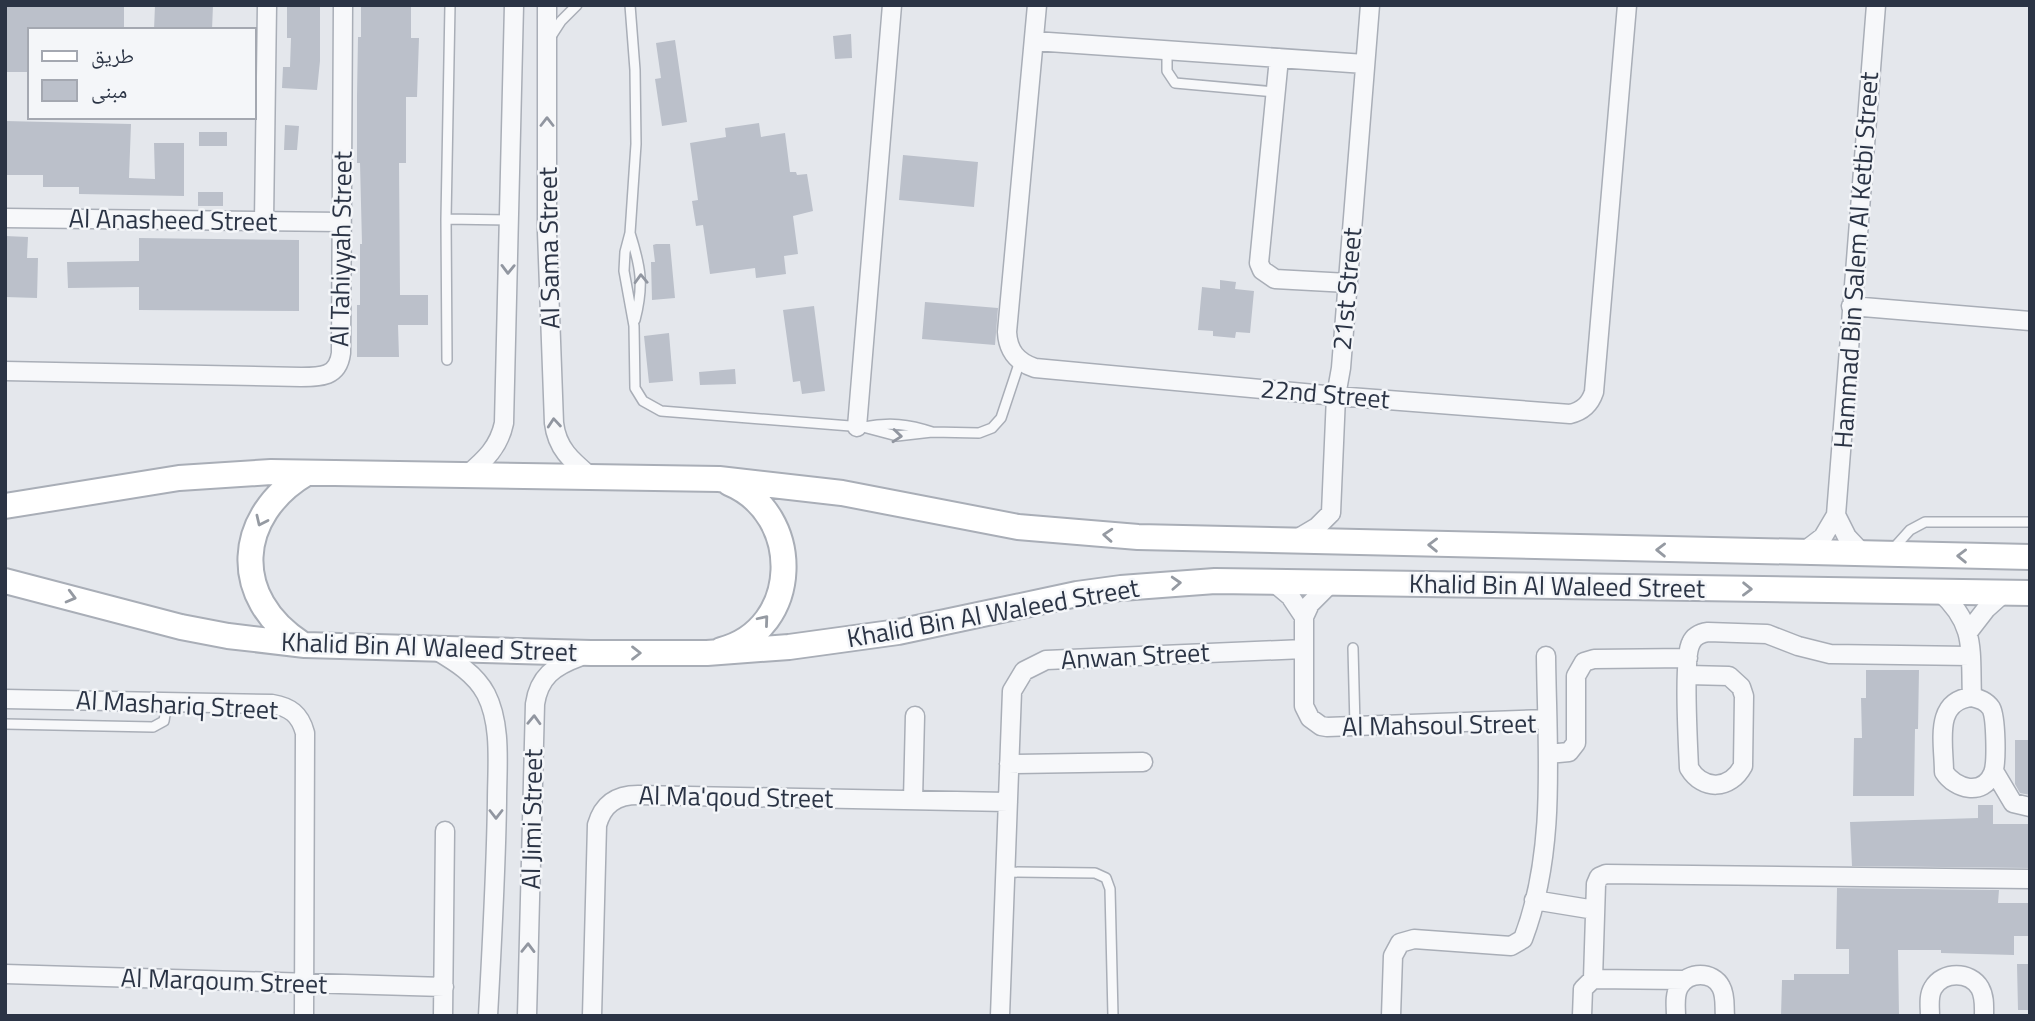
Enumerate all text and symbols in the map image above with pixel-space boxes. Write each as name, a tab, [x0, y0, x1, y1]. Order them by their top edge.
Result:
legend	[28, 28, 256, 119]
text: طريق	[91, 39, 134, 71]
street label: Hammad Bin Salem Al Ketbi Street	[1823, 70, 1888, 450]
text: مبنى	[91, 74, 127, 106]
one-way arrow	[539, 116, 555, 127]
street label: Al Tahiyyah Street	[319, 151, 362, 347]
street label: Al Sama Street	[528, 167, 569, 329]
street label: Al Anasheed Street	[68, 198, 278, 241]
street label: 21st Street	[1322, 226, 1371, 352]
one-way arrow	[500, 265, 516, 275]
one-way arrow	[633, 273, 648, 284]
street label: 22nd Street	[1259, 368, 1391, 419]
one-way arrow	[547, 417, 562, 428]
one-way arrow	[892, 428, 903, 443]
one-way arrow	[255, 514, 269, 526]
one-way arrow	[1102, 528, 1113, 543]
one-way arrow	[1427, 537, 1438, 552]
one-way arrow	[1655, 542, 1665, 558]
one-way arrow	[1956, 548, 1966, 564]
street label: Khalid Bin Al Waleed Street	[1409, 563, 1705, 608]
street label: Khalid Bin Al Waleed Street	[844, 568, 1142, 657]
one-way arrow	[1171, 576, 1182, 591]
one-way arrow	[1742, 581, 1753, 597]
one-way arrow	[65, 589, 77, 603]
one-way arrow	[756, 616, 768, 629]
street label: Khalid Bin Al Waleed Street	[280, 622, 578, 671]
street label: Anwan Street	[1060, 632, 1210, 679]
one-way arrow	[632, 645, 642, 661]
street label: Al Mashariq Street	[75, 680, 279, 729]
street label: Al Mahsoul Street	[1341, 703, 1537, 746]
one-way arrow	[527, 714, 542, 725]
street label: Al Jimi Street	[511, 748, 552, 890]
street label: Al Ma'qoud Street	[638, 775, 834, 818]
one-way arrow	[489, 808, 504, 819]
one-way arrow	[521, 942, 536, 953]
street label: Al Marqoum Street	[120, 957, 328, 1004]

